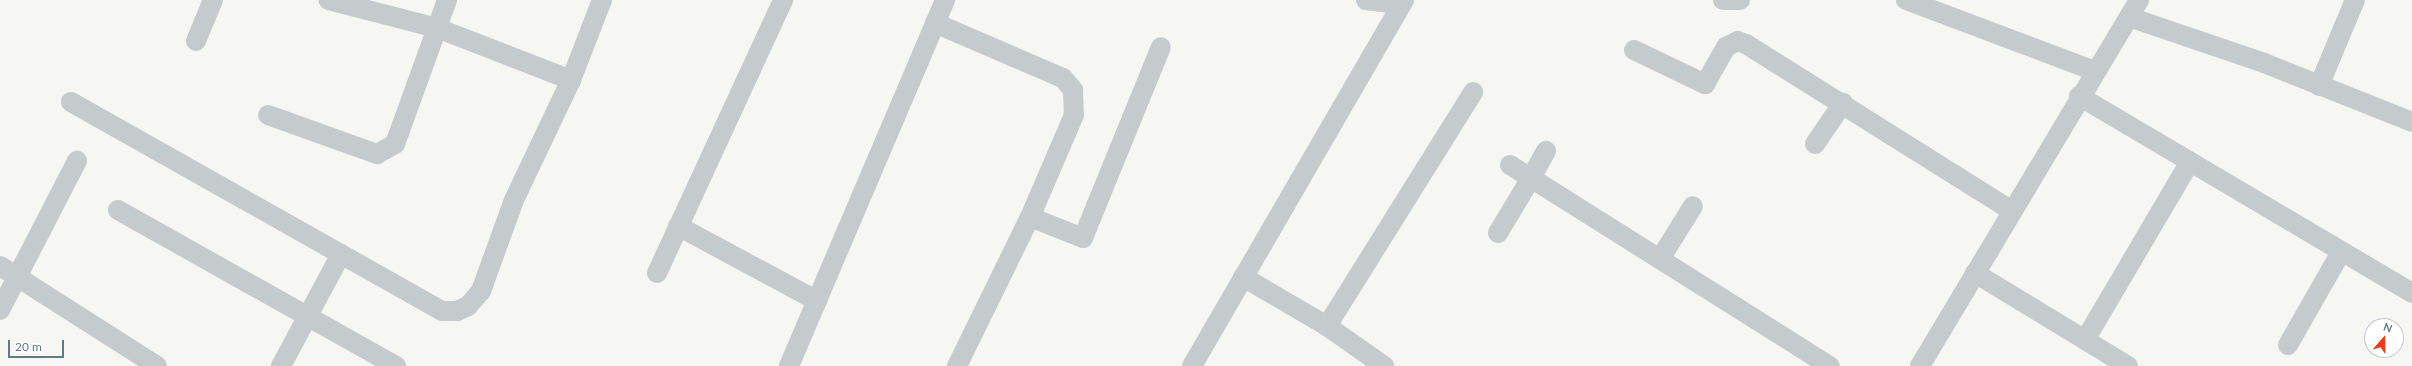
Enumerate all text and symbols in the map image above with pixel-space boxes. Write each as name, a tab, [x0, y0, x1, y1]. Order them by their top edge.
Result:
north arrow	[2364, 318, 2404, 358]
text: N	[2382, 320, 2394, 335]
scale bar	[10, 332, 66, 358]
text: 20 m	[15, 339, 42, 354]

